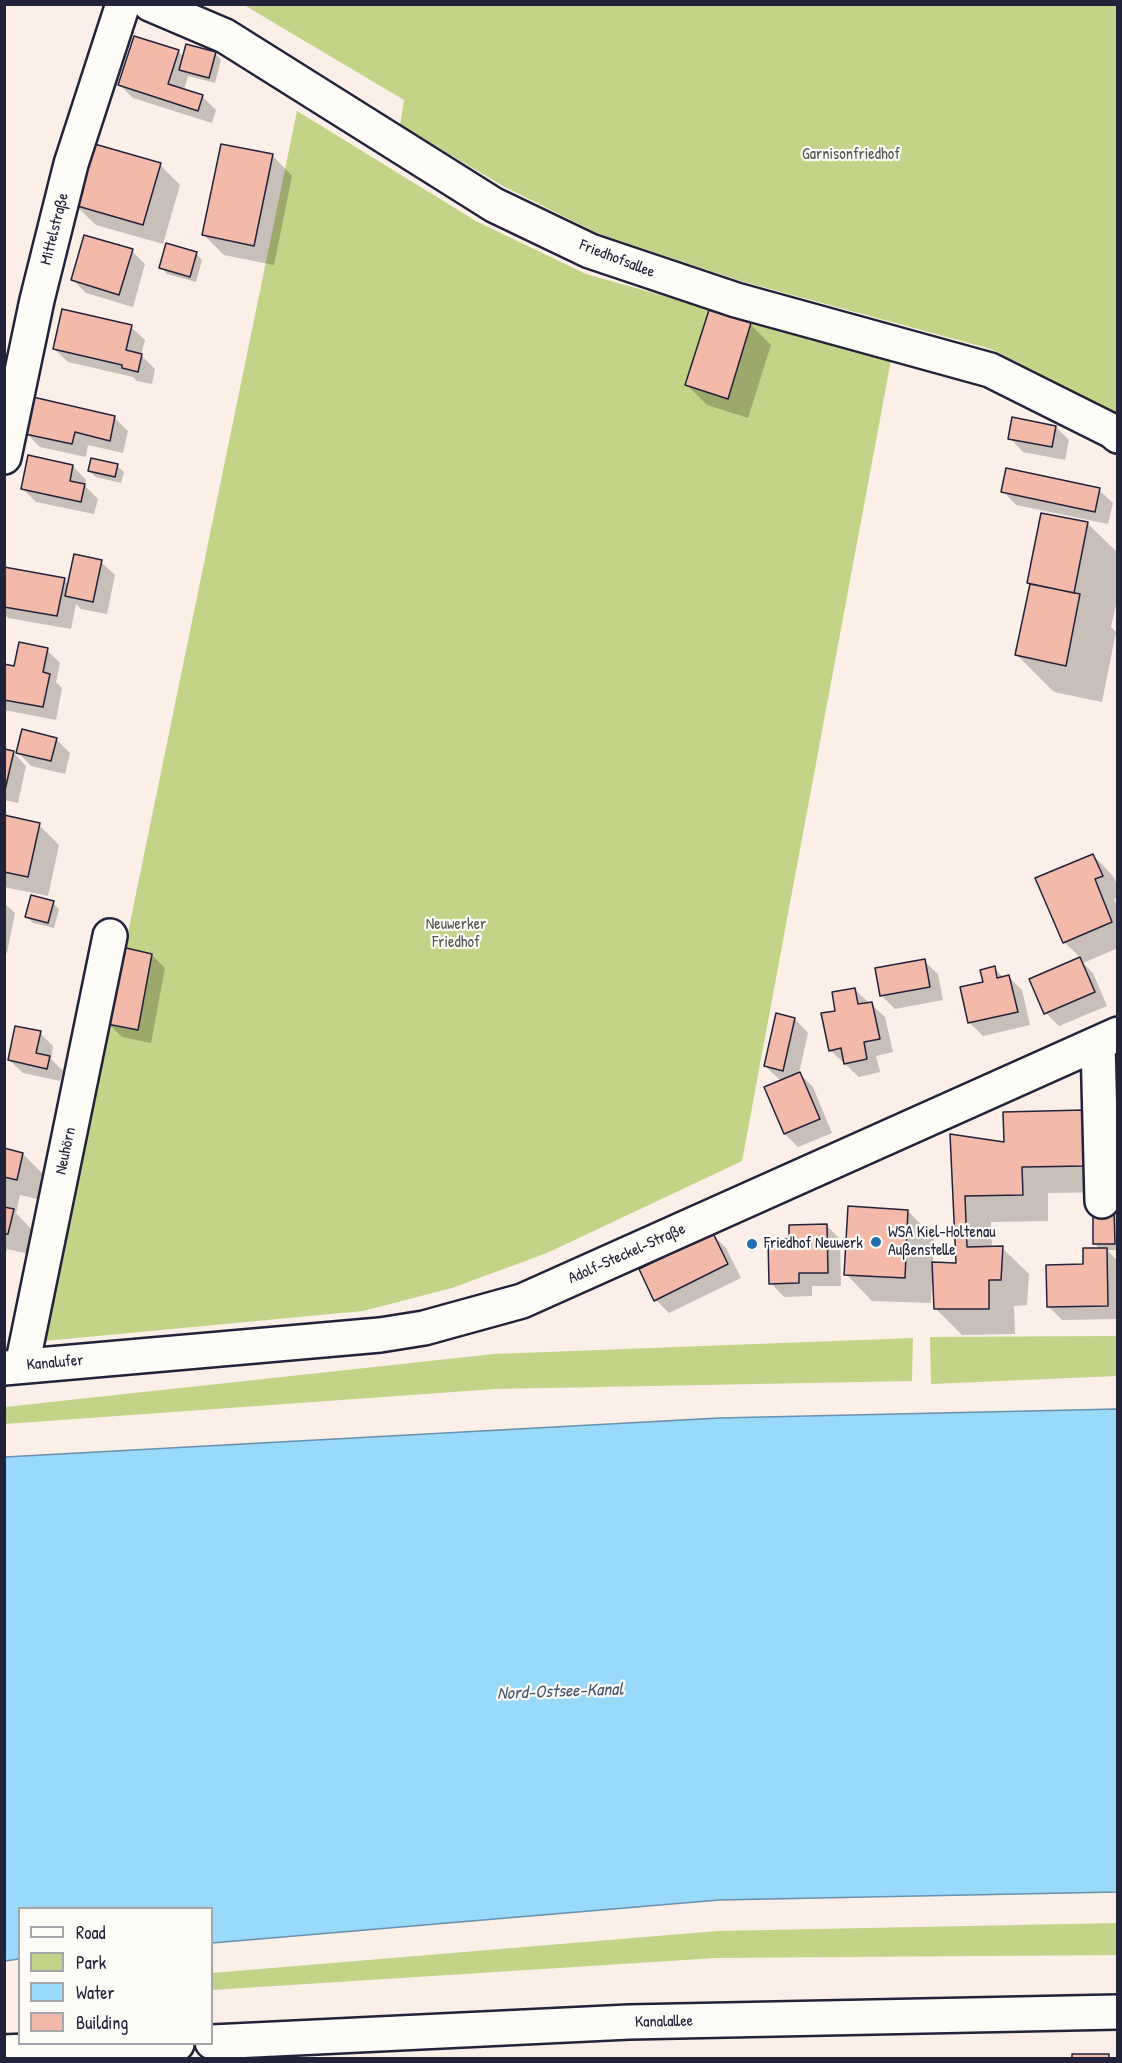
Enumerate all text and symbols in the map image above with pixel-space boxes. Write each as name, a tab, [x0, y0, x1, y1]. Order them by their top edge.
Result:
park label: Garnisonfriedhof	[802, 145, 900, 165]
street label: Mittelstraße	[37, 191, 73, 267]
street label: Friedhofsallee	[577, 236, 657, 282]
park label: Neuwerker Friedhof	[426, 915, 486, 953]
street label: Neuhörn	[52, 1126, 80, 1176]
street label: Adolf-Steckel-Straße	[565, 1220, 689, 1288]
place label: WSA Kiel-Holtenau Außenstelle	[888, 1223, 996, 1261]
place label: Friedhof Neuwerk	[764, 1234, 863, 1254]
marker: WSA Kiel-Holtenau Außenstelle	[869, 1235, 883, 1249]
marker: Friedhof Neuwerk	[745, 1237, 759, 1251]
street label: Kanalufer	[26, 1351, 84, 1375]
water label: Nord-Ostsee-Kanal	[497, 1679, 623, 1705]
legend	[18, 1907, 213, 2045]
text: Road	[76, 1920, 106, 1945]
text: Park	[76, 1950, 106, 1975]
text: Water	[76, 1980, 114, 2005]
text: Building	[76, 2010, 128, 2035]
street label: Kanalallee	[635, 2012, 693, 2032]

